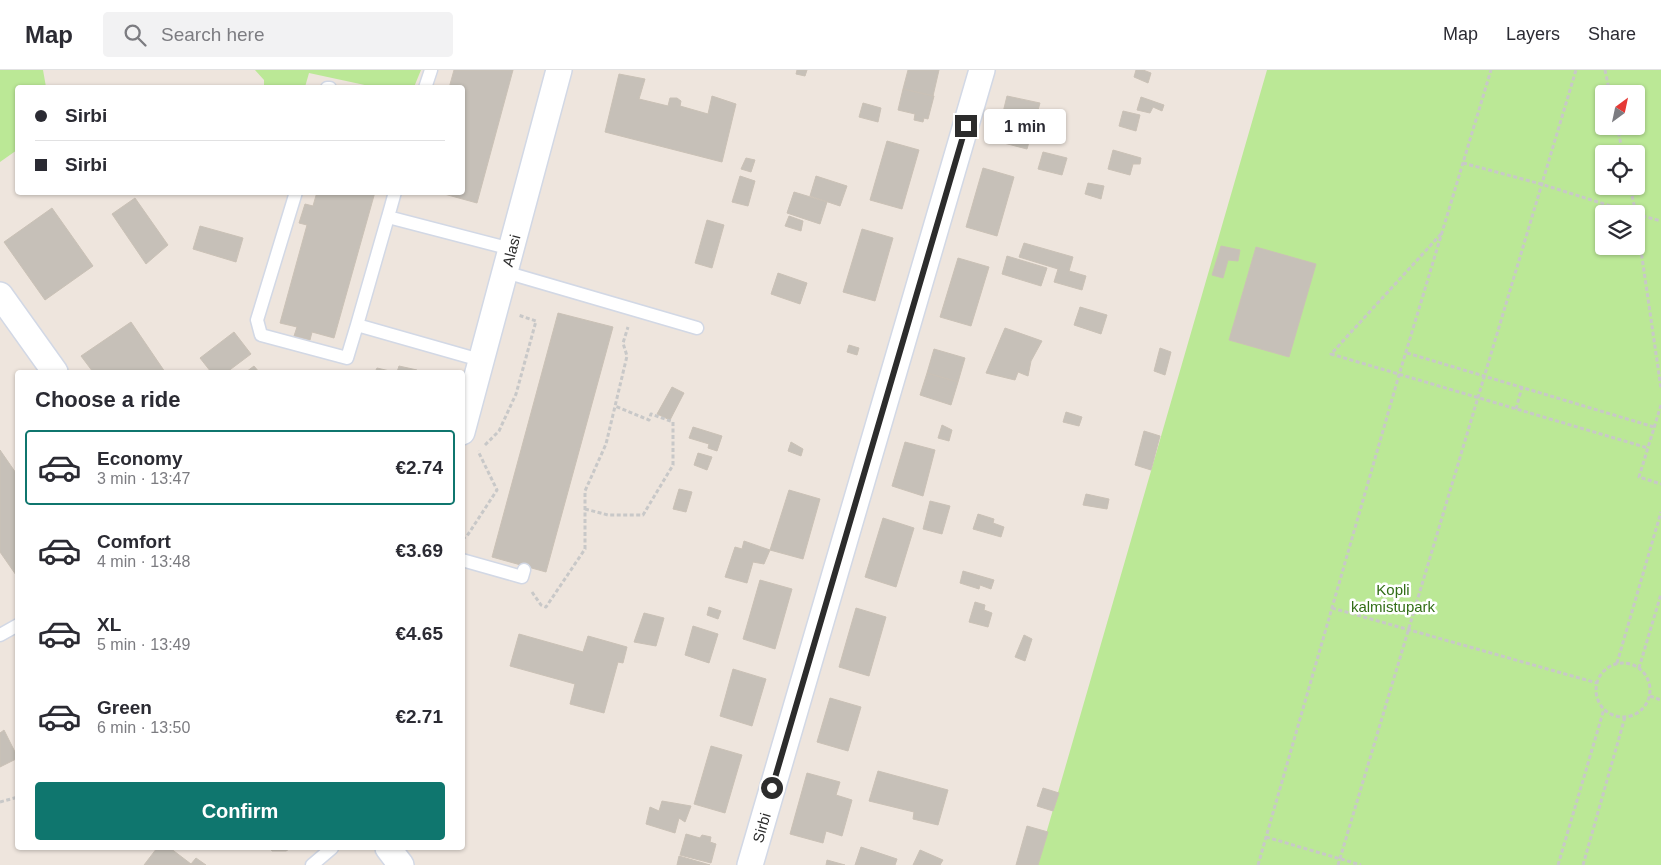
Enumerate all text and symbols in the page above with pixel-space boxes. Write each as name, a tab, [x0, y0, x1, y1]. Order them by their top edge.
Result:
search box	[103, 12, 453, 57]
text: Map	[25, 21, 73, 48]
icon: search	[121, 21, 149, 49]
text: Search here	[161, 24, 265, 45]
text: Map	[1443, 24, 1478, 44]
text: Layers	[1506, 24, 1560, 44]
text: Share	[1588, 24, 1636, 44]
north arrow	[1595, 85, 1645, 135]
map controls	[1595, 85, 1645, 255]
text: Sirbi	[65, 105, 107, 126]
callout: 1 min	[984, 108, 1066, 144]
route end	[955, 115, 977, 137]
text: 1 min	[1004, 118, 1046, 135]
button: locate	[1595, 145, 1645, 195]
text: Sirbi	[65, 154, 107, 175]
button: layers	[1595, 205, 1645, 255]
street label: Alasi	[498, 232, 523, 268]
text: Choose a ride	[35, 387, 180, 412]
icon: car	[37, 445, 82, 490]
text: Economy	[97, 448, 183, 469]
text: €2.74	[395, 457, 443, 478]
text: 3 min · 13:47	[97, 470, 190, 487]
icon: car	[37, 528, 82, 573]
text: Comfort	[97, 531, 171, 552]
text: €3.69	[395, 540, 443, 561]
text: 4 min · 13:48	[97, 553, 190, 570]
park label: Kopli kalmistupark	[1351, 581, 1436, 615]
icon: car	[37, 611, 82, 656]
text: XL	[97, 614, 121, 635]
text: €4.65	[395, 623, 443, 644]
text: 5 min · 13:49	[97, 636, 190, 653]
icon: car	[37, 694, 82, 739]
text: Green	[97, 697, 152, 718]
text: €2.71	[395, 706, 443, 727]
text: 6 min · 13:50	[97, 719, 190, 736]
route start	[761, 777, 783, 799]
button: Confirm	[35, 782, 445, 840]
street label: Sirbi	[749, 811, 773, 844]

